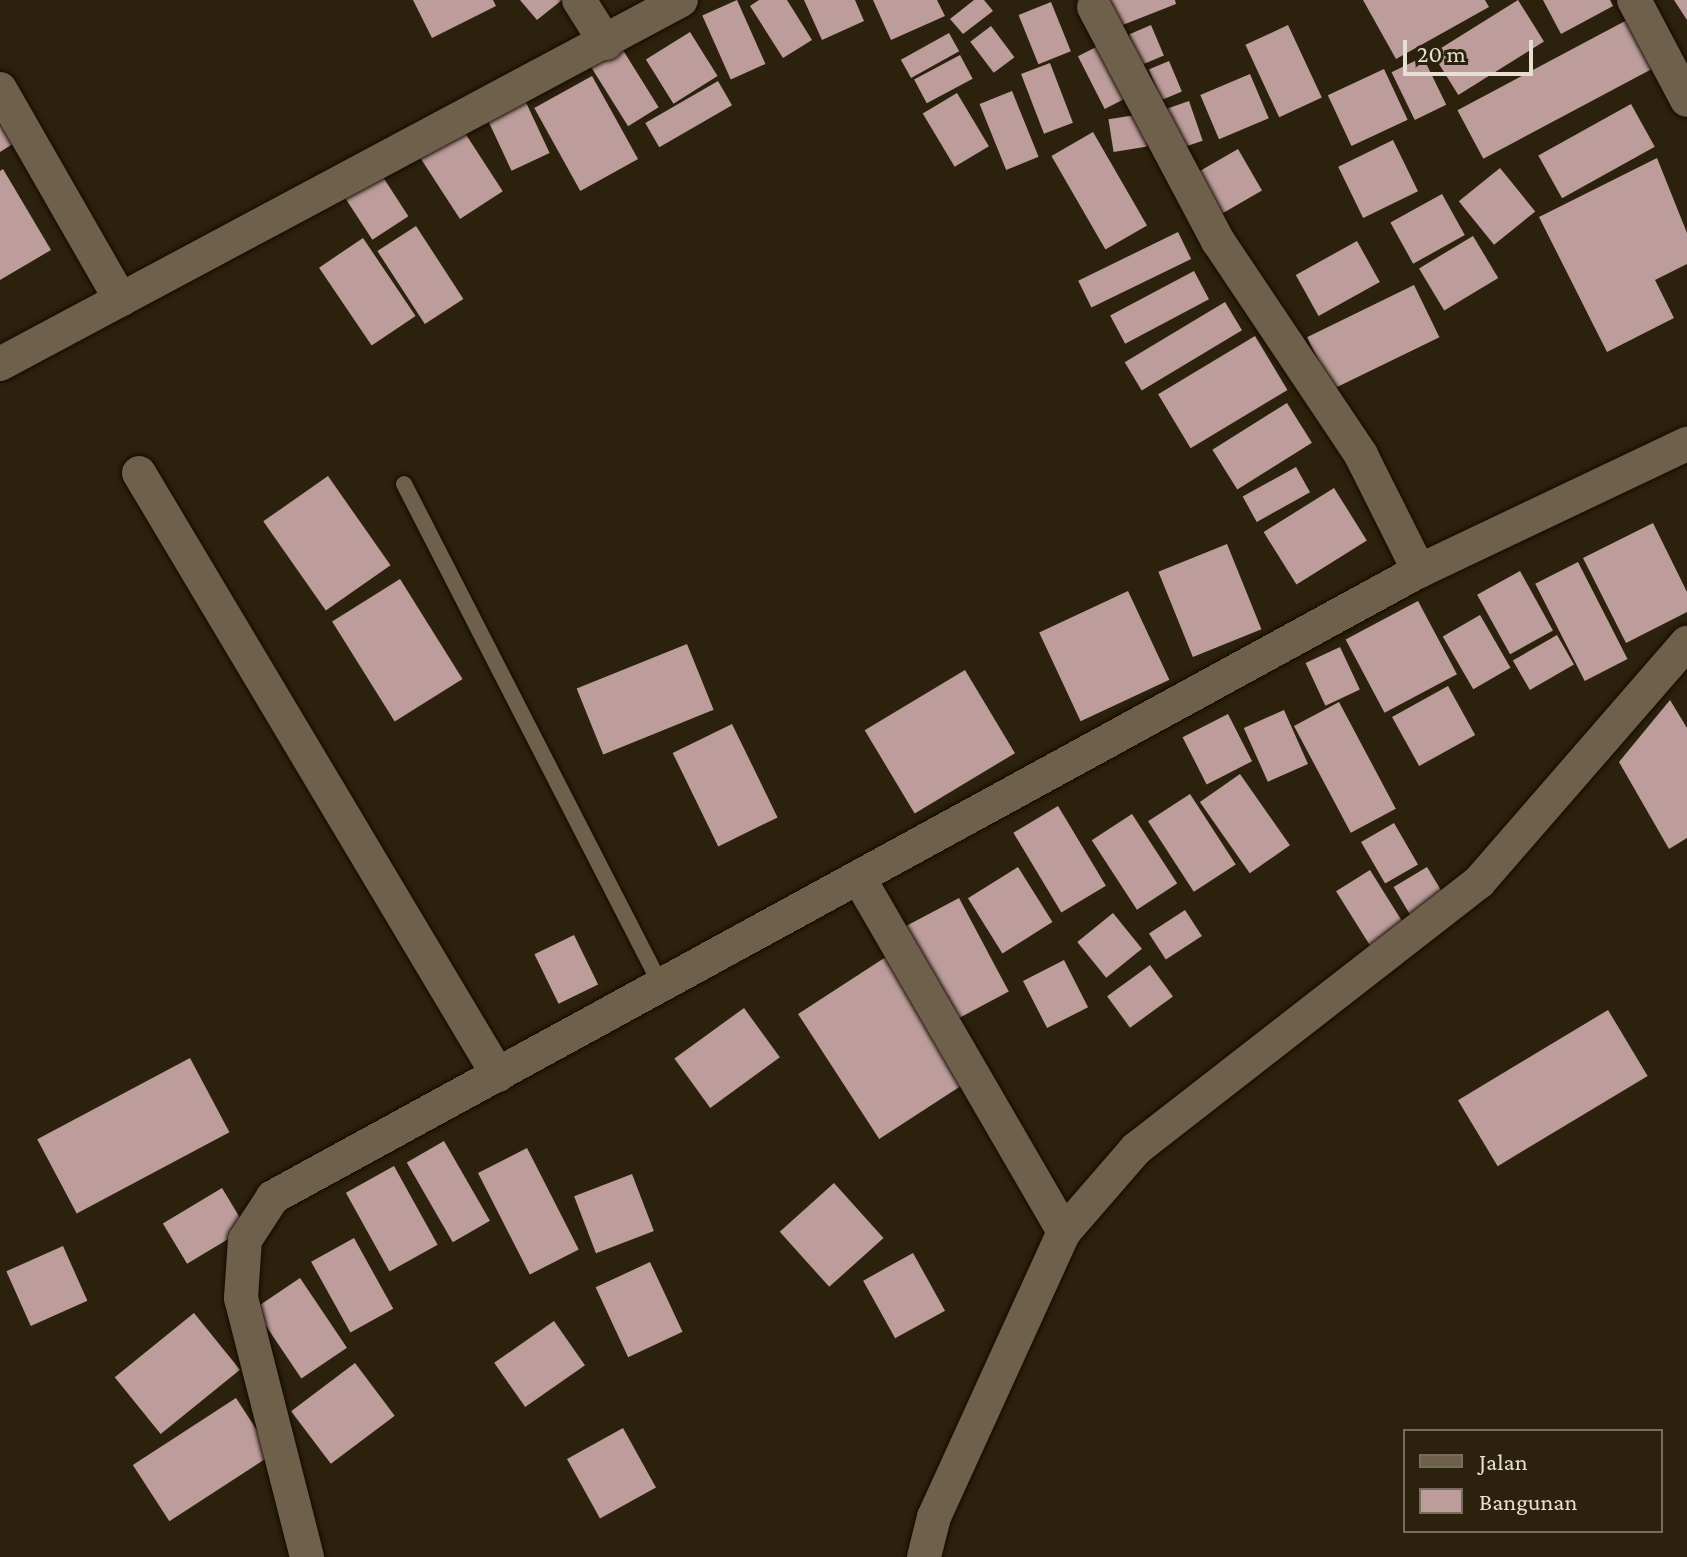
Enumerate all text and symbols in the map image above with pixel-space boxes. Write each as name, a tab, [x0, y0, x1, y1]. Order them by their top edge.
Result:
scale bar	[1407, 24, 1537, 74]
text: 20 m	[1417, 40, 1466, 67]
legend	[1403, 1429, 1663, 1533]
text: Jalan	[1479, 1448, 1528, 1475]
text: Bangunan	[1479, 1488, 1577, 1515]

